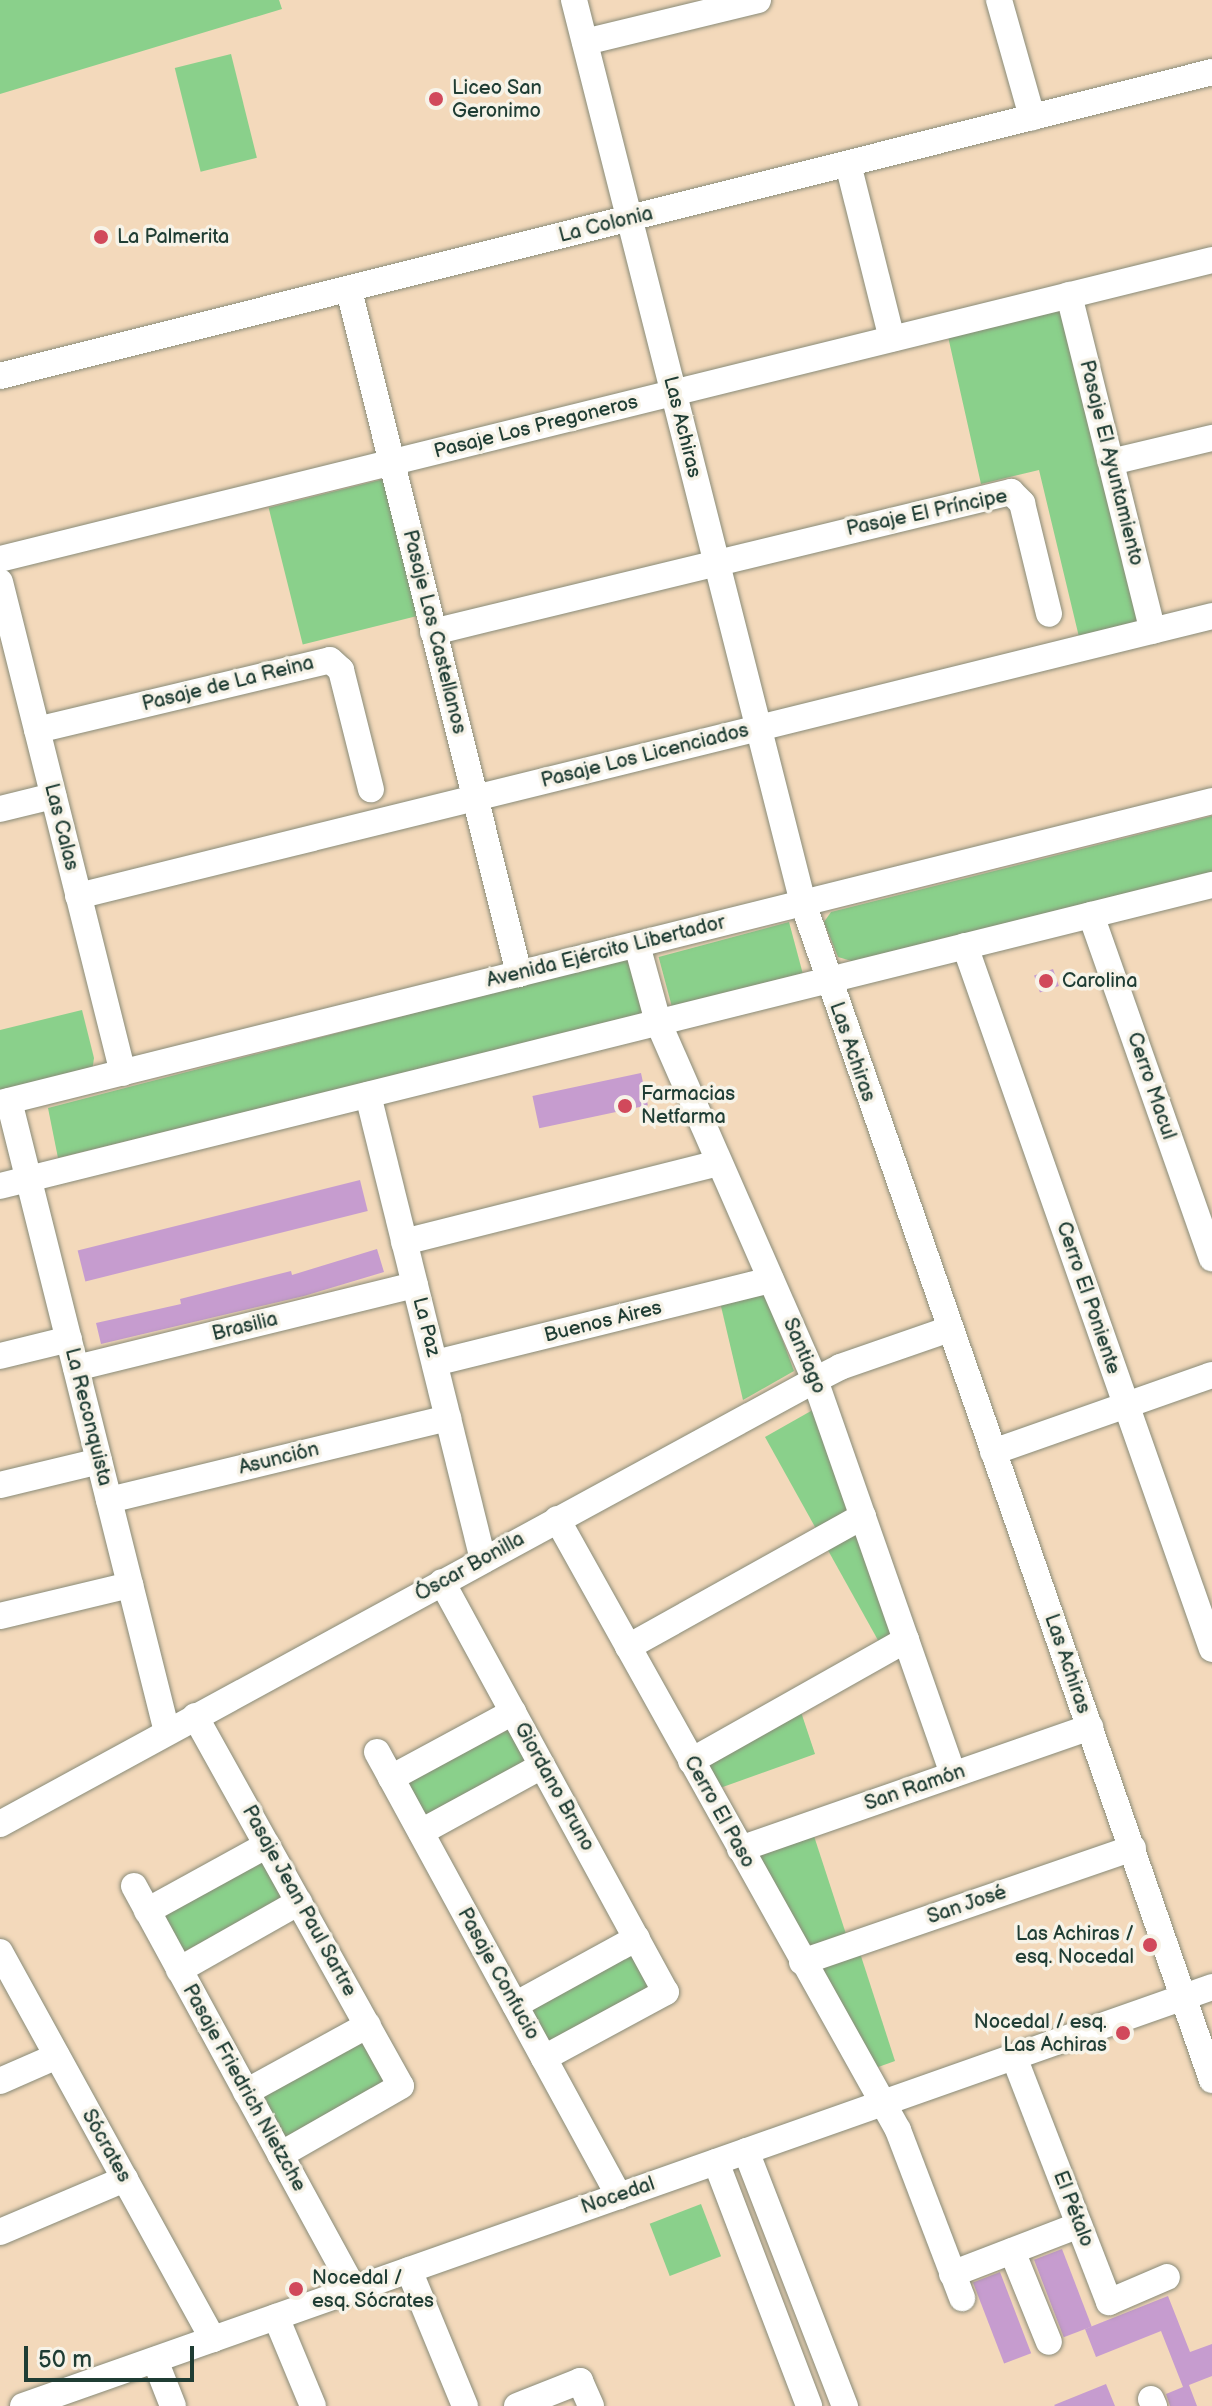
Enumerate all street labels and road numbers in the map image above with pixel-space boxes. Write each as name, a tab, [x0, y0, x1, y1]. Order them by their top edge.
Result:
street label: La Colonia	[556, 202, 656, 248]
street label: Pasaje El Ayuntamiento	[1074, 358, 1148, 568]
street label: Las Achiras	[658, 374, 706, 480]
street label: Pasaje Los Pregoneros	[432, 390, 640, 464]
street label: Pasaje El Príncipe	[844, 484, 1010, 542]
street label: Pasaje Los Castellanos	[397, 528, 471, 736]
street label: Pasaje de La Reina	[140, 651, 316, 717]
street label: Pasaje Los Licenciados	[539, 719, 751, 793]
street label: Las Calas	[39, 781, 83, 873]
street label: Avenida Ejército Libertador	[484, 911, 728, 993]
street label: Las Achiras	[824, 999, 880, 1105]
street label: Cerro Macul	[1121, 1029, 1181, 1143]
street label: Cerro El Poniente	[1051, 1219, 1125, 1377]
street label: La Paz	[407, 1295, 445, 1359]
street label: Buenos Aires	[542, 1296, 664, 1348]
street label: Brasilia	[210, 1307, 280, 1347]
street label: Santiago	[777, 1315, 831, 1397]
street label: La Reconquista	[59, 1346, 117, 1488]
street label: Asunción	[236, 1437, 322, 1481]
street label: Óscar Bonilla	[411, 1527, 529, 1607]
street label: Las Achiras	[1039, 1611, 1095, 1717]
street label: Giordano Bruno	[509, 1718, 599, 1856]
street label: Cerro El Paso	[678, 1752, 760, 1872]
street label: San Ramón	[862, 1760, 968, 1816]
street label: Pasaje Jean Paul Sartre	[236, 1801, 362, 2001]
street label: San José	[924, 1880, 1010, 1930]
street label: Pasaje Confucio	[452, 1904, 544, 2044]
street label: Pasaje Friedrich Nietzche	[177, 1980, 311, 2196]
street label: Sócrates	[76, 2105, 136, 2187]
street label: El Pétalo	[1048, 2168, 1098, 2250]
street label: Nocedal	[578, 2172, 658, 2220]

